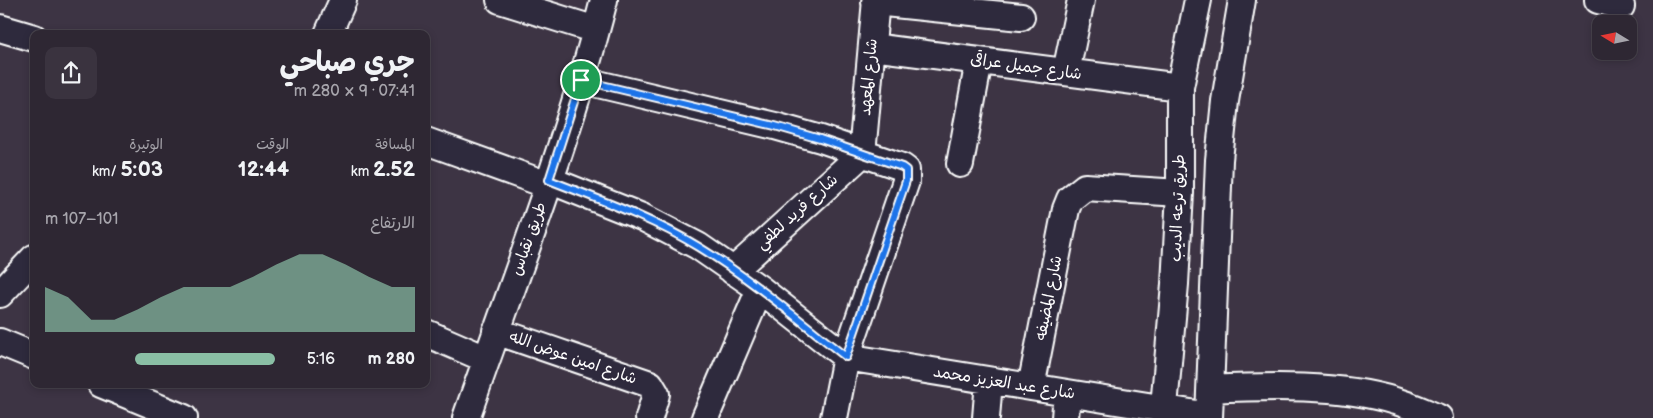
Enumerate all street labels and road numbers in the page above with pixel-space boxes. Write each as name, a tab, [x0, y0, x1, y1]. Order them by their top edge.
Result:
street label: شارع المعهد	[856, 38, 883, 117]
street label: شارع جميل عراقى	[969, 48, 1083, 85]
street label: طريق ترعه الديب	[1167, 154, 1189, 262]
street label: شارع فريد لطفي	[752, 170, 845, 257]
street label: طريق نقباس	[507, 200, 551, 278]
street label: شارع المضيفه	[1031, 254, 1068, 342]
street label: شارع امين عوض الله	[506, 327, 639, 390]
street label: شارع عبد العزيز محمد	[931, 362, 1076, 405]

